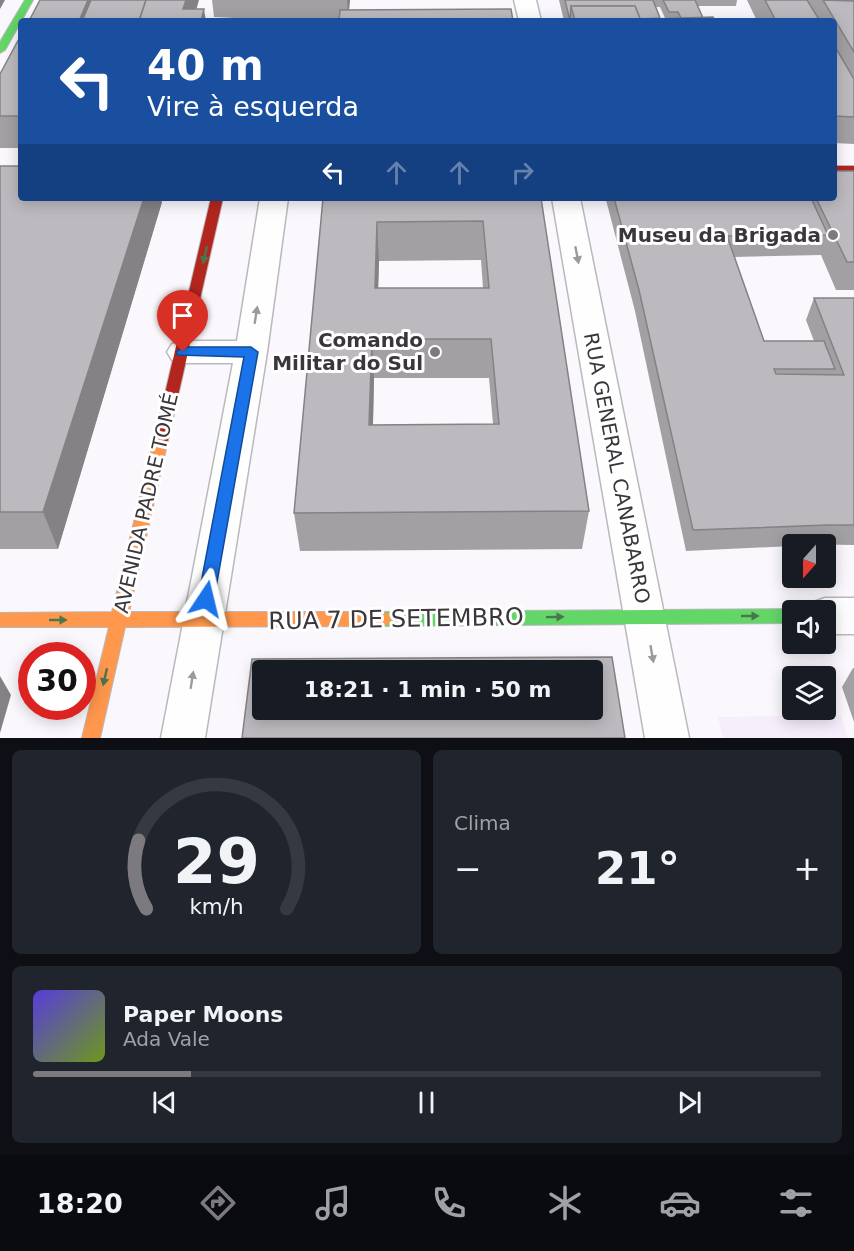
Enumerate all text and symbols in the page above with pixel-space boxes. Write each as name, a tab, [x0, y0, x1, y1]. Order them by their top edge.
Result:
text: 40 m	[147, 41, 264, 90]
icon: left	[48, 42, 126, 120]
text: Vire à esquerda	[147, 91, 359, 122]
icon: left	[317, 156, 350, 189]
icon: ahead	[380, 156, 413, 189]
icon: ahead	[443, 156, 476, 189]
icon: right	[506, 156, 539, 189]
place label: Museu da Brigada	[618, 223, 821, 247]
marker: Museu da Brigada	[826, 228, 840, 242]
one-way arrow	[199, 246, 209, 264]
one-way arrow	[573, 246, 582, 265]
pin	[157, 290, 208, 352]
icon: arrive	[166, 299, 199, 332]
one-way arrow	[252, 306, 261, 325]
place label: Comando Militar do Sul	[272, 328, 423, 375]
street label: RUA GENERAL CANABARRO	[579, 330, 655, 606]
marker: Comando Militar do Sul	[428, 345, 442, 359]
street label: AVENIDA PADRE TOMÉ	[109, 391, 183, 615]
north arrow	[782, 534, 836, 588]
map controls	[782, 534, 836, 720]
position arrow	[174, 567, 238, 631]
button: sound	[782, 600, 836, 654]
street label: RUA 7 DE SETEMBRO	[268, 603, 524, 635]
one-way arrow	[740, 611, 759, 621]
one-way arrow	[545, 612, 564, 622]
one-way arrow	[49, 615, 68, 625]
speed limit sign: 30	[18, 642, 96, 720]
one-way arrow	[648, 644, 657, 663]
button: layers	[782, 666, 836, 720]
one-way arrow	[100, 668, 109, 687]
one-way arrow	[188, 671, 197, 690]
text: 18:21 · 1 min · 50 m	[304, 677, 551, 702]
text: Clima	[454, 811, 511, 835]
text: 29	[173, 825, 260, 898]
text: 21°	[595, 842, 680, 895]
text: −	[454, 849, 482, 888]
text: +	[793, 849, 821, 888]
text: km/h	[189, 894, 244, 919]
text: Paper Moons	[123, 1002, 283, 1027]
text: Ada Vale	[123, 1027, 210, 1051]
icon: previous	[148, 1086, 181, 1119]
icon: pause	[410, 1086, 443, 1119]
icon: next	[673, 1086, 706, 1119]
icon: directions	[197, 1182, 239, 1224]
icon: music	[312, 1182, 354, 1224]
icon: phone	[428, 1182, 470, 1224]
icon: climate	[544, 1182, 586, 1224]
icon: car	[659, 1182, 701, 1224]
icon: filters	[775, 1182, 817, 1224]
text: 18:20	[37, 1188, 123, 1219]

